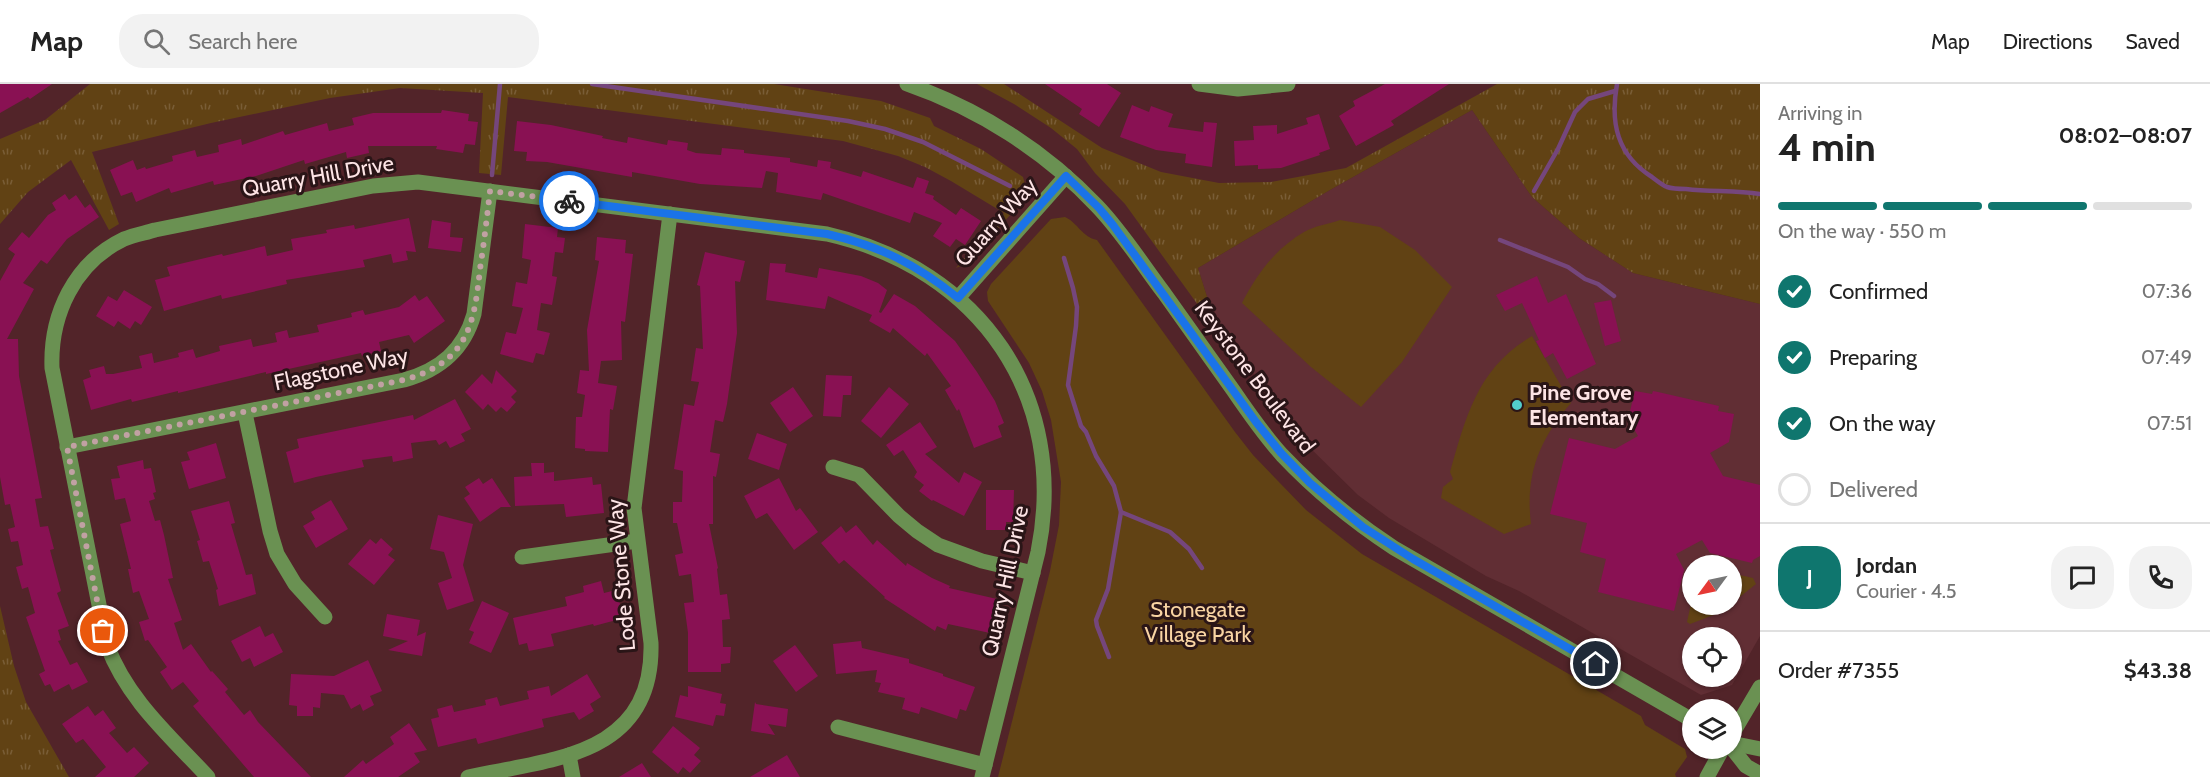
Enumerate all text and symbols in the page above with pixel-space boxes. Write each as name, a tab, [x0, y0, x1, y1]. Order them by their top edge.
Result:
search box	[119, 14, 539, 68]
text: Map	[30, 24, 83, 58]
icon: search	[140, 25, 173, 58]
text: Search here	[188, 28, 297, 55]
text: Map	[1931, 29, 1970, 54]
text: Directions	[2003, 29, 2092, 54]
text: Saved	[2125, 29, 2180, 54]
text: Arriving in	[1778, 101, 1862, 125]
text: 08:02–08:07	[2059, 122, 2192, 149]
text: 4 min	[1778, 123, 1876, 171]
street label: Quarry Hill Drive	[240, 149, 396, 203]
courier	[539, 171, 599, 231]
street label: Quarry Way	[949, 172, 1043, 272]
icon: bike	[553, 185, 586, 218]
text: On the way · 550 m	[1778, 219, 1946, 243]
icon: check	[1778, 275, 1811, 308]
text: Confirmed	[1829, 278, 1928, 305]
text: 07:36	[2142, 279, 2192, 303]
street label: Keystone Boulevard	[1189, 295, 1321, 459]
icon: check	[1778, 341, 1811, 374]
street label: Flagstone Way	[271, 342, 411, 396]
text: Preparing	[1829, 344, 1917, 371]
text: 07:49	[2141, 345, 2192, 369]
place label: Pine Grove Elementary	[1529, 379, 1639, 431]
marker: Pine Grove Elementary	[1510, 398, 1524, 412]
icon: check	[1778, 407, 1811, 440]
text: On the way	[1829, 410, 1936, 437]
text: 07:51	[2147, 411, 2192, 435]
text: Delivered	[1829, 476, 1918, 503]
street label: Lode Stone Way	[601, 498, 641, 652]
street label: Quarry Hill Drive	[976, 503, 1034, 659]
button: chat	[2051, 546, 2114, 609]
button: phone	[2129, 546, 2192, 609]
text: Jordan	[1856, 552, 1917, 579]
north arrow	[1682, 555, 1742, 615]
map controls	[1682, 555, 1742, 759]
text: J	[1806, 564, 1813, 591]
text: Courier · 4.5	[1856, 579, 1957, 603]
park label: Stonegate Village Park	[1145, 596, 1252, 648]
pin	[77, 605, 128, 656]
icon: bag	[86, 614, 119, 647]
button: locate	[1682, 627, 1742, 687]
pin	[1570, 638, 1621, 689]
icon: home	[1579, 647, 1612, 680]
text: Order #7355	[1778, 657, 1899, 684]
text: $43.38	[2124, 657, 2192, 684]
button: layers	[1682, 699, 1742, 759]

